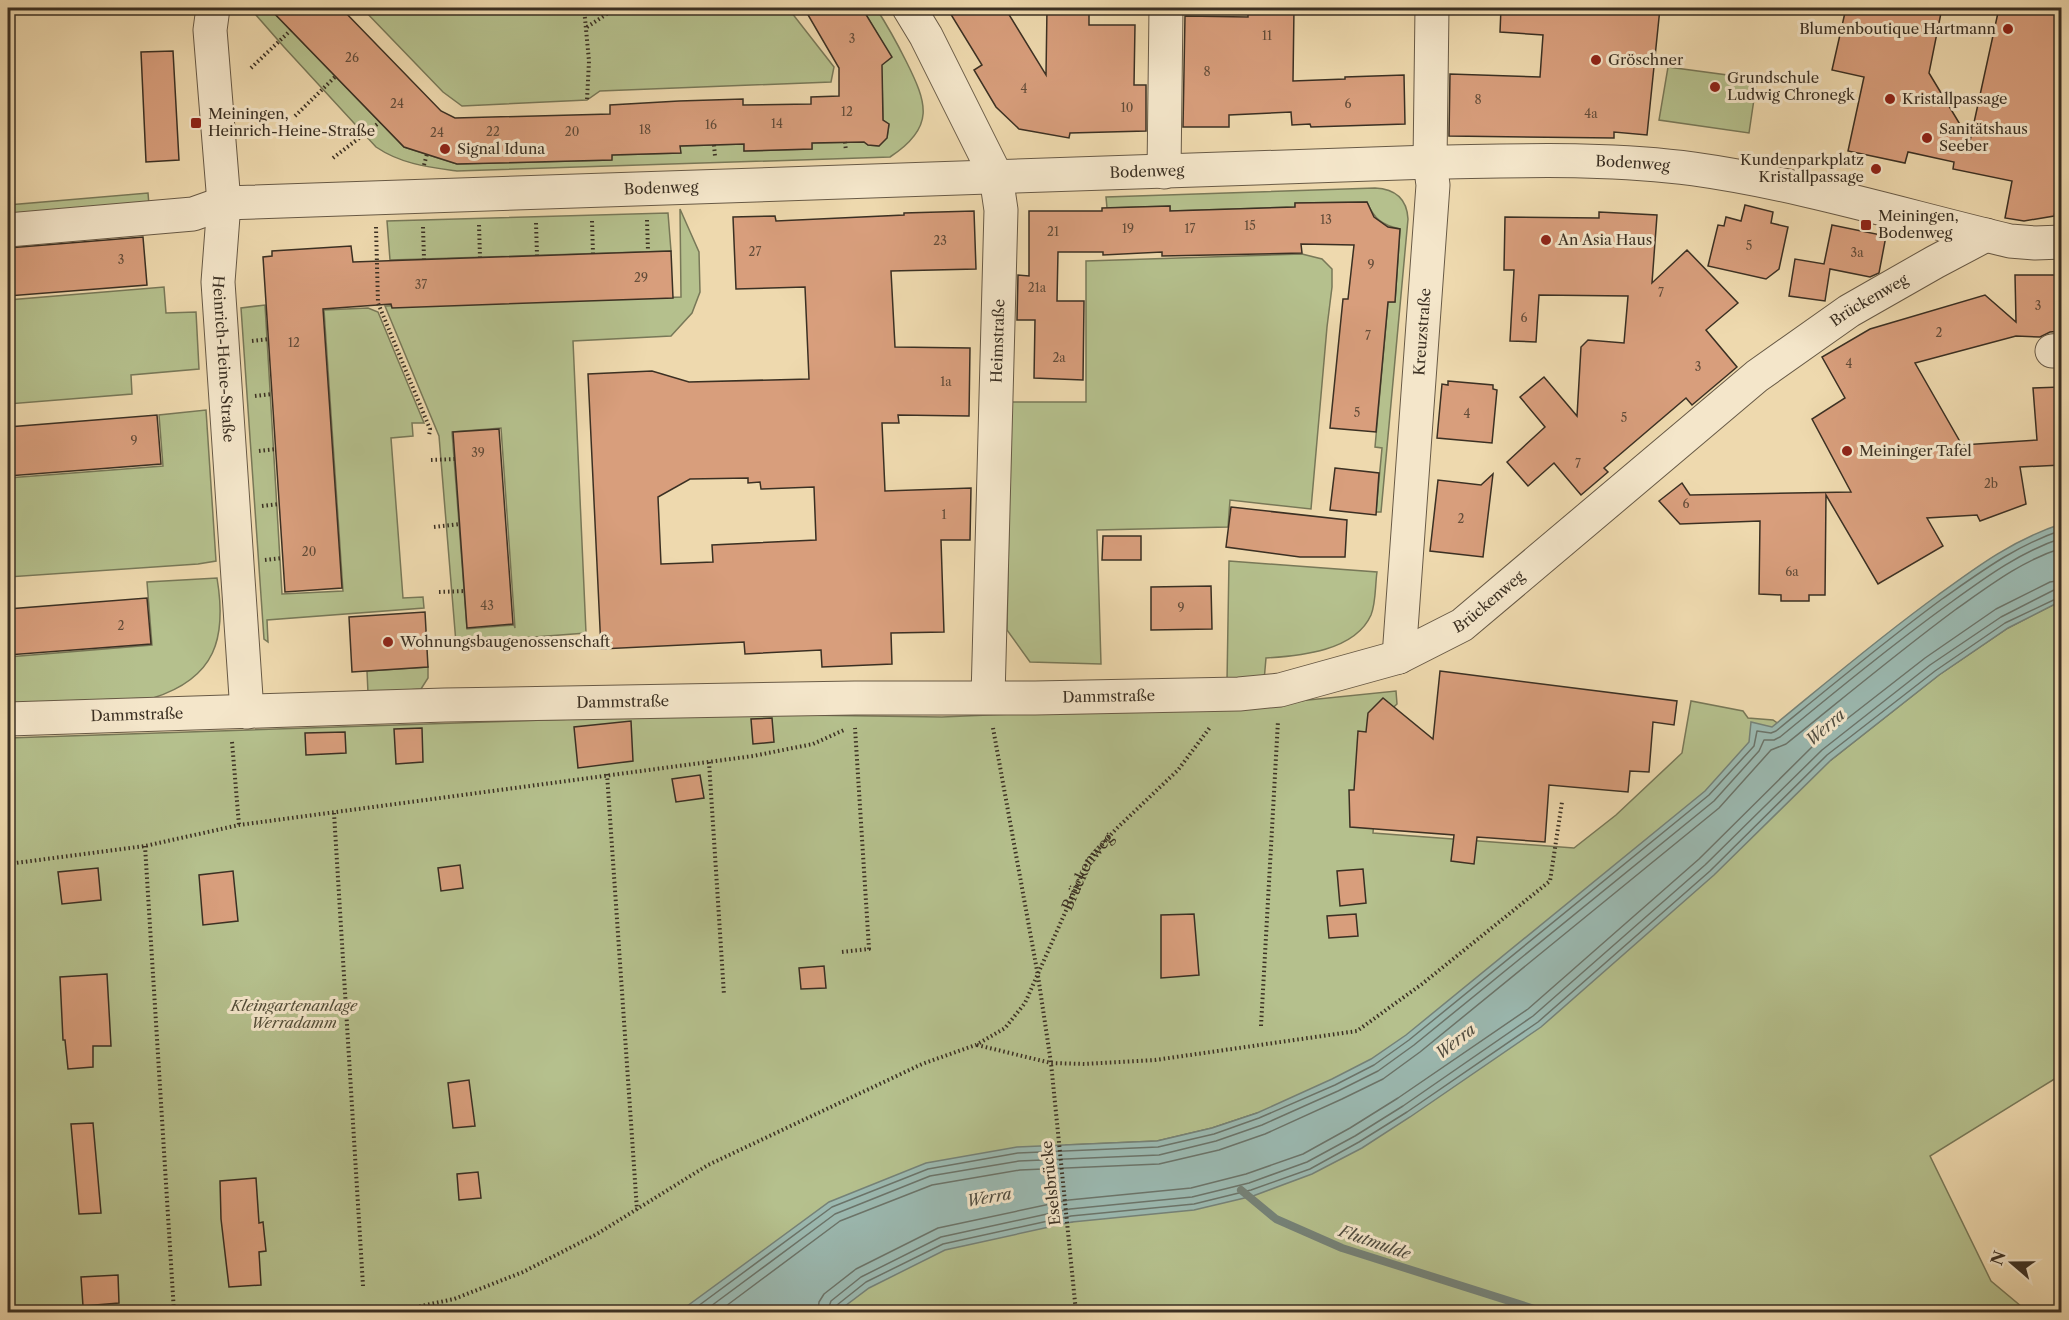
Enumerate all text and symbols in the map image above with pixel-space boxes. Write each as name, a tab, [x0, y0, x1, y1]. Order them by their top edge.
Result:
place label: Blumenboutique Hartmann	[1799, 19, 1997, 38]
marker: Blumenboutique Hartmann	[2001, 22, 2015, 36]
house number: 11	[1262, 28, 1272, 43]
house number: 3	[849, 31, 855, 46]
house number: 26	[345, 50, 359, 65]
place label: Gröschner	[1608, 50, 1684, 69]
marker: Gröschner	[1589, 53, 1603, 67]
house number: 8	[1203, 64, 1211, 79]
place label: Grundschule Ludwig Chronegk	[1727, 68, 1856, 104]
marker: Grundschule Ludwig Chronegk	[1708, 80, 1722, 94]
house number: 4	[1021, 81, 1028, 96]
place label: Kristallpassage	[1902, 89, 2008, 108]
house number: 8	[1474, 92, 1482, 107]
marker: Kristallpassage	[1883, 92, 1897, 106]
house number: 24	[390, 96, 404, 111]
house number: 6	[1344, 96, 1352, 111]
house number: 10	[1121, 100, 1133, 115]
place label: Meiningen, Heinrich-Heine-Straße	[208, 104, 375, 140]
house number: 12	[841, 104, 853, 119]
house number: 4a	[1584, 106, 1598, 121]
marker: Meiningen, Heinrich-Heine-Straße	[189, 116, 203, 130]
house number: 14	[771, 116, 783, 131]
house number: 16	[705, 117, 717, 132]
place label: Sanitätshaus Seeber	[1939, 119, 2028, 155]
house number: 18	[639, 122, 651, 137]
house number: 22	[486, 124, 500, 139]
house number: 20	[565, 124, 579, 139]
house number: 24	[430, 125, 444, 140]
marker: Sanitätshaus Seeber	[1920, 131, 1934, 145]
place label: Signal Iduna	[457, 139, 545, 158]
marker: Signal Iduna	[438, 142, 452, 156]
place label: Kundenparkplatz Kristallpassage	[1740, 150, 1864, 186]
street label: Bodenweg	[1595, 151, 1671, 175]
street label: Bodenweg	[1109, 160, 1185, 182]
marker: Kundenparkplatz Kristallpassage	[1869, 162, 1883, 176]
street label: Bodenweg	[624, 177, 699, 198]
place label: Meiningen, Bodenweg	[1878, 206, 1959, 242]
house number: 13	[1320, 212, 1332, 227]
house number: 15	[1244, 218, 1256, 233]
marker: Meiningen, Bodenweg	[1859, 218, 1873, 232]
house number: 19	[1122, 221, 1134, 236]
house number: 17	[1185, 221, 1196, 236]
house number: 21	[1047, 224, 1059, 239]
place label: An Asia Haus	[1557, 230, 1652, 249]
house number: 23	[933, 233, 947, 248]
marker: An Asia Haus	[1539, 233, 1553, 247]
house number: 5	[1746, 238, 1752, 253]
house number: 27	[749, 244, 761, 259]
house number: 3a	[1851, 245, 1864, 260]
house number: 3	[118, 252, 124, 267]
house number: 9	[1367, 257, 1375, 272]
street label: Brückenweg	[1826, 269, 1911, 331]
house number: 29	[634, 270, 648, 285]
street label: Heinrich-Heine-Straße	[209, 275, 239, 443]
house number: 37	[415, 277, 427, 292]
house number: 21a	[1028, 280, 1047, 295]
house number: 7	[1658, 285, 1664, 300]
street label: Kreuzstraße	[1409, 287, 1435, 376]
house number: 3	[2035, 298, 2041, 313]
street label: Heimstraße	[987, 299, 1008, 383]
house number: 6	[1520, 310, 1528, 325]
house number: 2	[1936, 325, 1943, 340]
house number: 7	[1365, 328, 1371, 343]
house number: 12	[288, 335, 300, 350]
house number: 2a	[1052, 350, 1066, 365]
house number: 4	[1846, 356, 1853, 371]
house number: 3	[1695, 359, 1701, 374]
house number: 1a	[940, 374, 952, 389]
house number: 5	[1354, 405, 1360, 420]
house number: 4	[1464, 406, 1471, 421]
house number: 5	[1621, 410, 1627, 425]
house number: 9	[130, 433, 138, 448]
place label: Meininger Tafel	[1859, 441, 1972, 460]
marker: Meininger Tafel	[1840, 444, 1854, 458]
house number: 39	[471, 445, 485, 460]
house number: 7	[1575, 456, 1581, 471]
house number: 2b	[1984, 476, 1998, 491]
house number: 6	[1682, 496, 1690, 511]
house number: 1	[941, 507, 947, 522]
house number: 2	[1458, 511, 1465, 526]
house number: 20	[302, 544, 316, 559]
house number: 6a	[1785, 564, 1799, 579]
street label: Brückenweg	[1450, 566, 1528, 637]
house number: 43	[480, 598, 494, 613]
house number: 9	[1177, 600, 1185, 615]
house number: 2	[118, 618, 125, 633]
place label: Wohnungsbaugenossenschaft	[399, 632, 611, 651]
marker: Wohnungsbaugenossenschaft	[381, 635, 395, 649]
street label: Dammstraße	[1062, 686, 1155, 706]
street label: Dammstraße	[576, 691, 669, 712]
street label: Dammstraße	[90, 703, 184, 725]
water label: Werra	[1801, 704, 1849, 750]
street label: Brückenweg	[1057, 828, 1118, 913]
park label: Kleingartenanlage Werradamm	[230, 996, 358, 1032]
water label: Werra	[1431, 1019, 1480, 1063]
street label: Eselsbrücke	[1037, 1140, 1064, 1226]
water label: Werra	[965, 1183, 1014, 1211]
water label: Flutmulde	[1335, 1220, 1414, 1264]
north arrow	[1982, 1233, 2042, 1293]
text: N	[1986, 1248, 2010, 1268]

